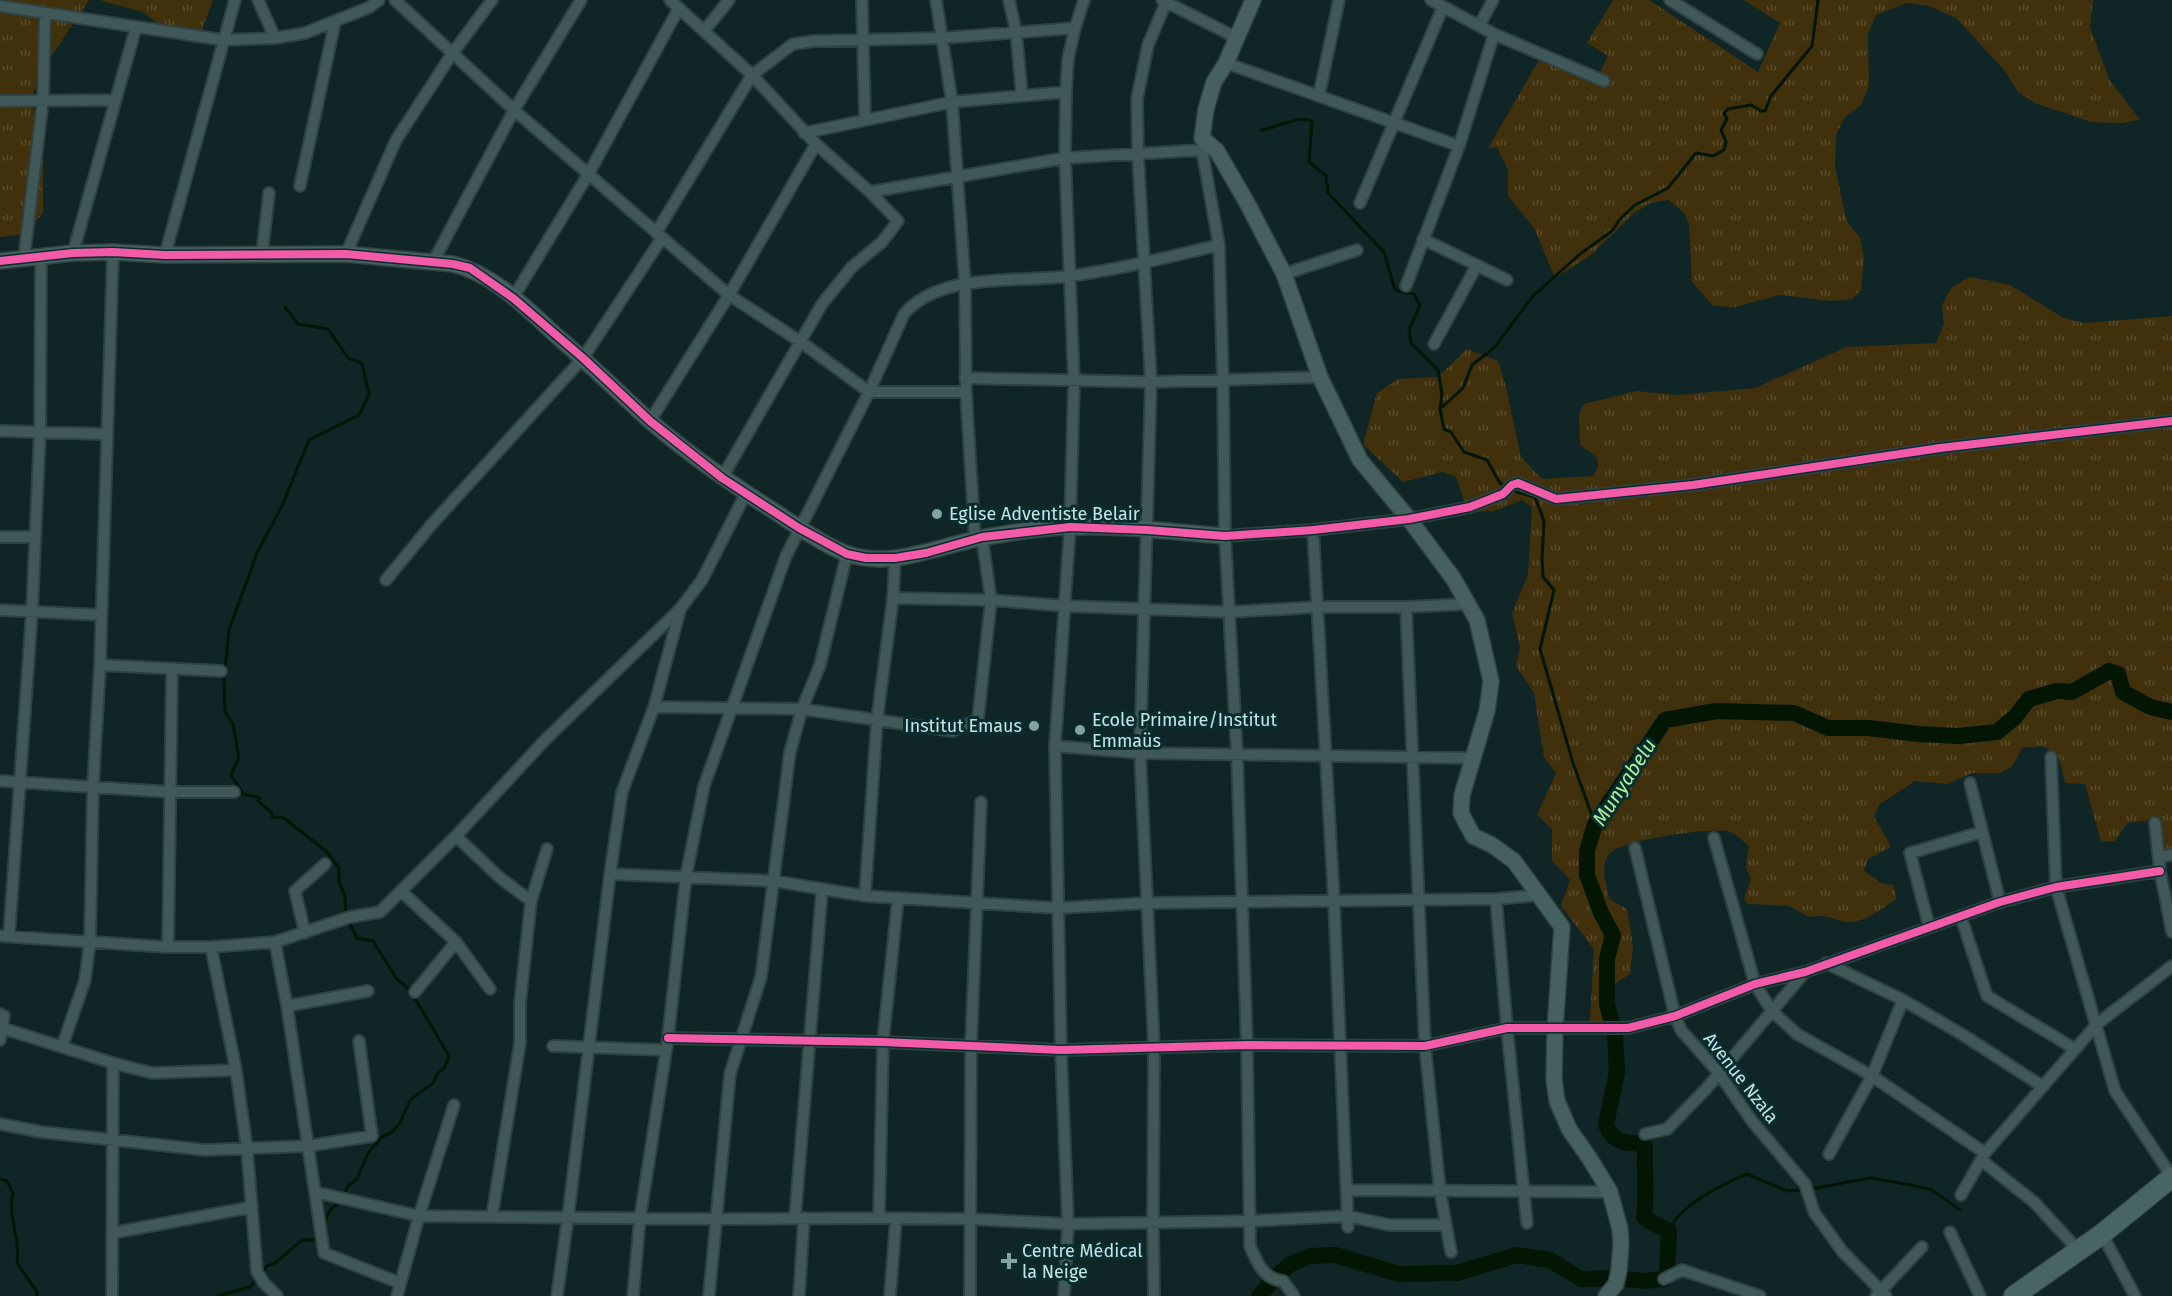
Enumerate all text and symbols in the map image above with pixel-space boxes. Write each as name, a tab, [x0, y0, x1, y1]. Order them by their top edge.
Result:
place label: Eglise Adventiste Belair	[949, 503, 1140, 525]
marker: Eglise Adventiste Belair	[930, 507, 944, 521]
place label: Ecole Primaire/Institut Emmaüs	[1092, 709, 1278, 752]
place label: Institut Emaus	[904, 715, 1022, 737]
marker: Institut Emaus	[1027, 719, 1041, 733]
marker: Ecole Primaire/Institut Emmaüs	[1073, 723, 1087, 737]
water label: Munyabelu	[1587, 734, 1661, 830]
street label: Avenue Nzala	[1699, 1028, 1783, 1128]
place label: Centre Médical la Neige	[1022, 1240, 1143, 1283]
marker: Centre Médical la Neige	[1000, 1252, 1018, 1270]

